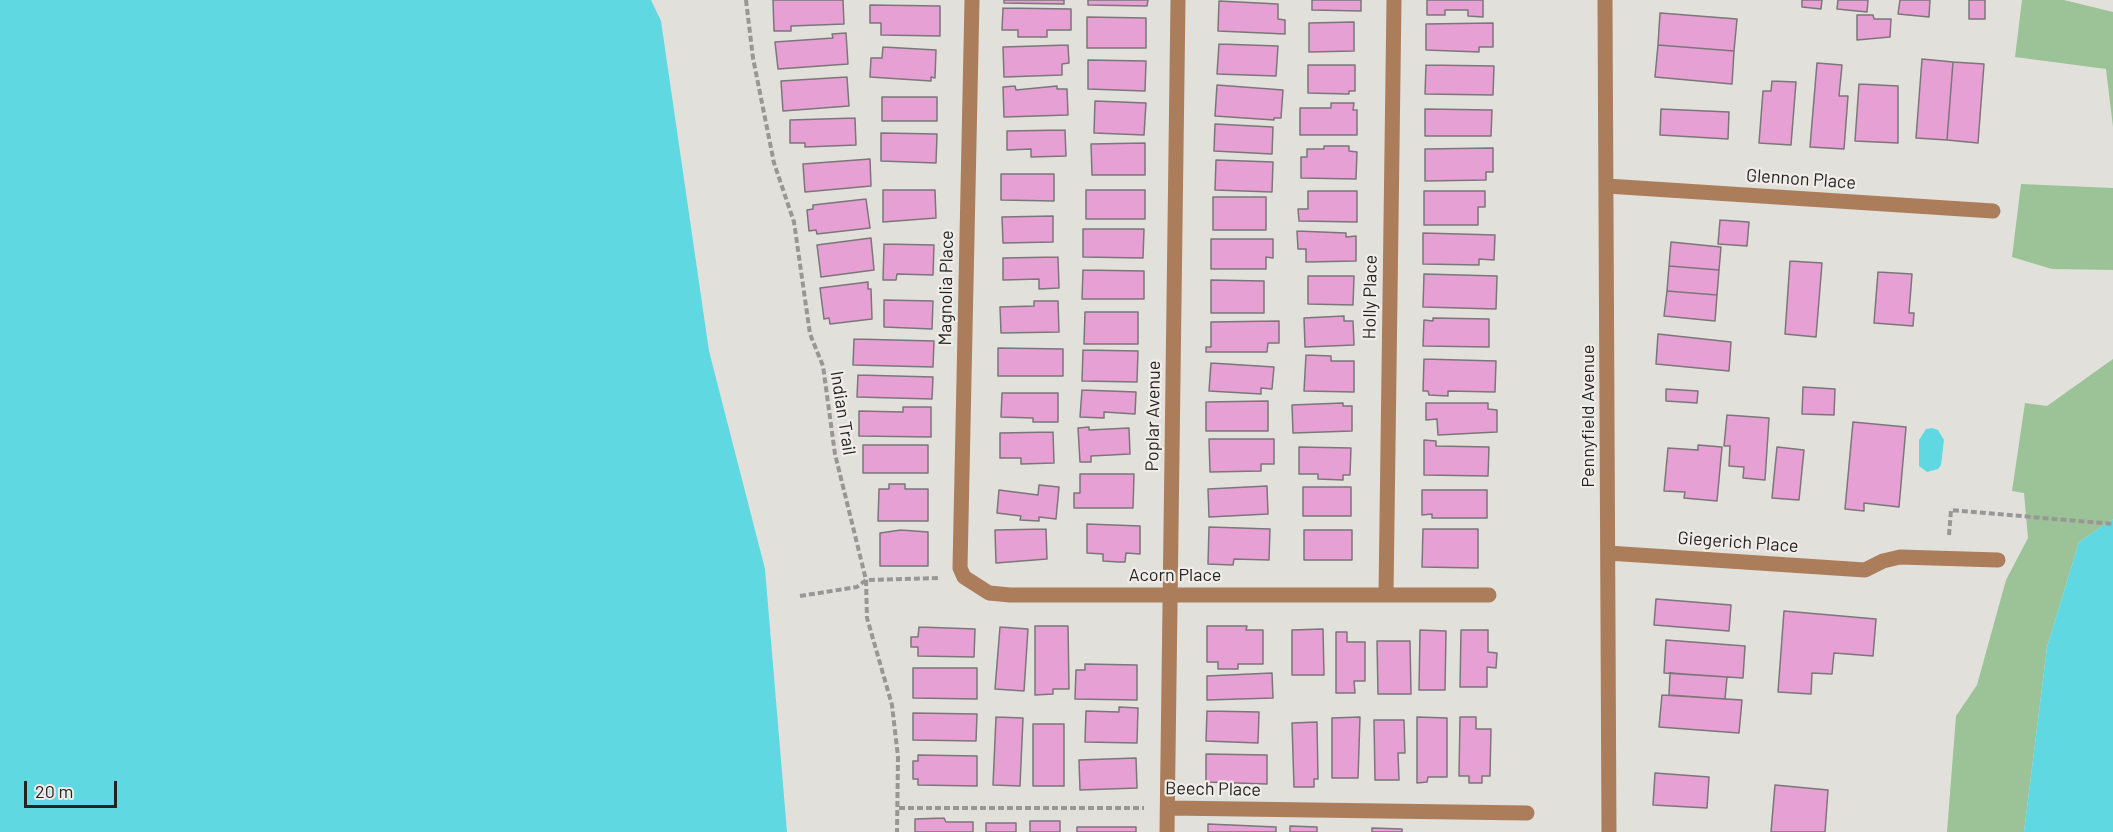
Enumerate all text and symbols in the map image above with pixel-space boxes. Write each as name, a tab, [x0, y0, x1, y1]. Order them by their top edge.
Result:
street label: Glennon Place	[1745, 164, 1857, 194]
street label: Magnolia Place	[934, 230, 958, 346]
street label: Holly Place	[1358, 254, 1382, 340]
street label: Pennyfield Avenue	[1577, 345, 1599, 487]
street label: Poplar Avenue	[1141, 360, 1165, 472]
street label: Indian Trail	[826, 369, 860, 457]
street label: Giegerich Place	[1677, 527, 1799, 557]
street label: Acorn Place	[1129, 564, 1221, 586]
scale bar	[27, 769, 120, 807]
street label: Beech Place	[1165, 777, 1261, 801]
text: 20 m	[35, 780, 73, 802]

